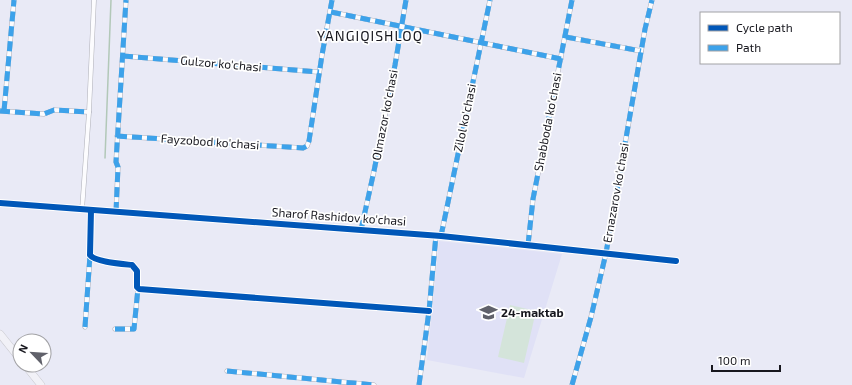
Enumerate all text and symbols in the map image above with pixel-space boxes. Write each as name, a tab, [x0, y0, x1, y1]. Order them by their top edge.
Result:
legend	[700, 12, 840, 64]
text: Cycle path	[736, 20, 793, 34]
district label: YANGIQISHLOQ	[317, 27, 423, 44]
text: Path	[736, 40, 761, 54]
street label: Gulzor ko'chasi	[180, 52, 262, 74]
street label: Olmazor ko'chasi	[368, 68, 400, 161]
street label: Shabboda ko'chasi	[531, 71, 563, 172]
street label: Zilol ko'chasi	[450, 82, 478, 153]
street label: Fayzobod ko'chasi	[160, 131, 260, 151]
street label: Ernazarov ko'chasi	[599, 142, 631, 244]
street label: Sharof Rashidov ko'chasi	[271, 204, 407, 228]
school or university icon: 24-maktab	[478, 303, 498, 323]
place label: 24-maktab	[501, 305, 564, 319]
north arrow	[12, 333, 52, 373]
text: N	[15, 342, 30, 355]
scale bar	[712, 347, 780, 373]
text: 100 m	[718, 353, 750, 367]

